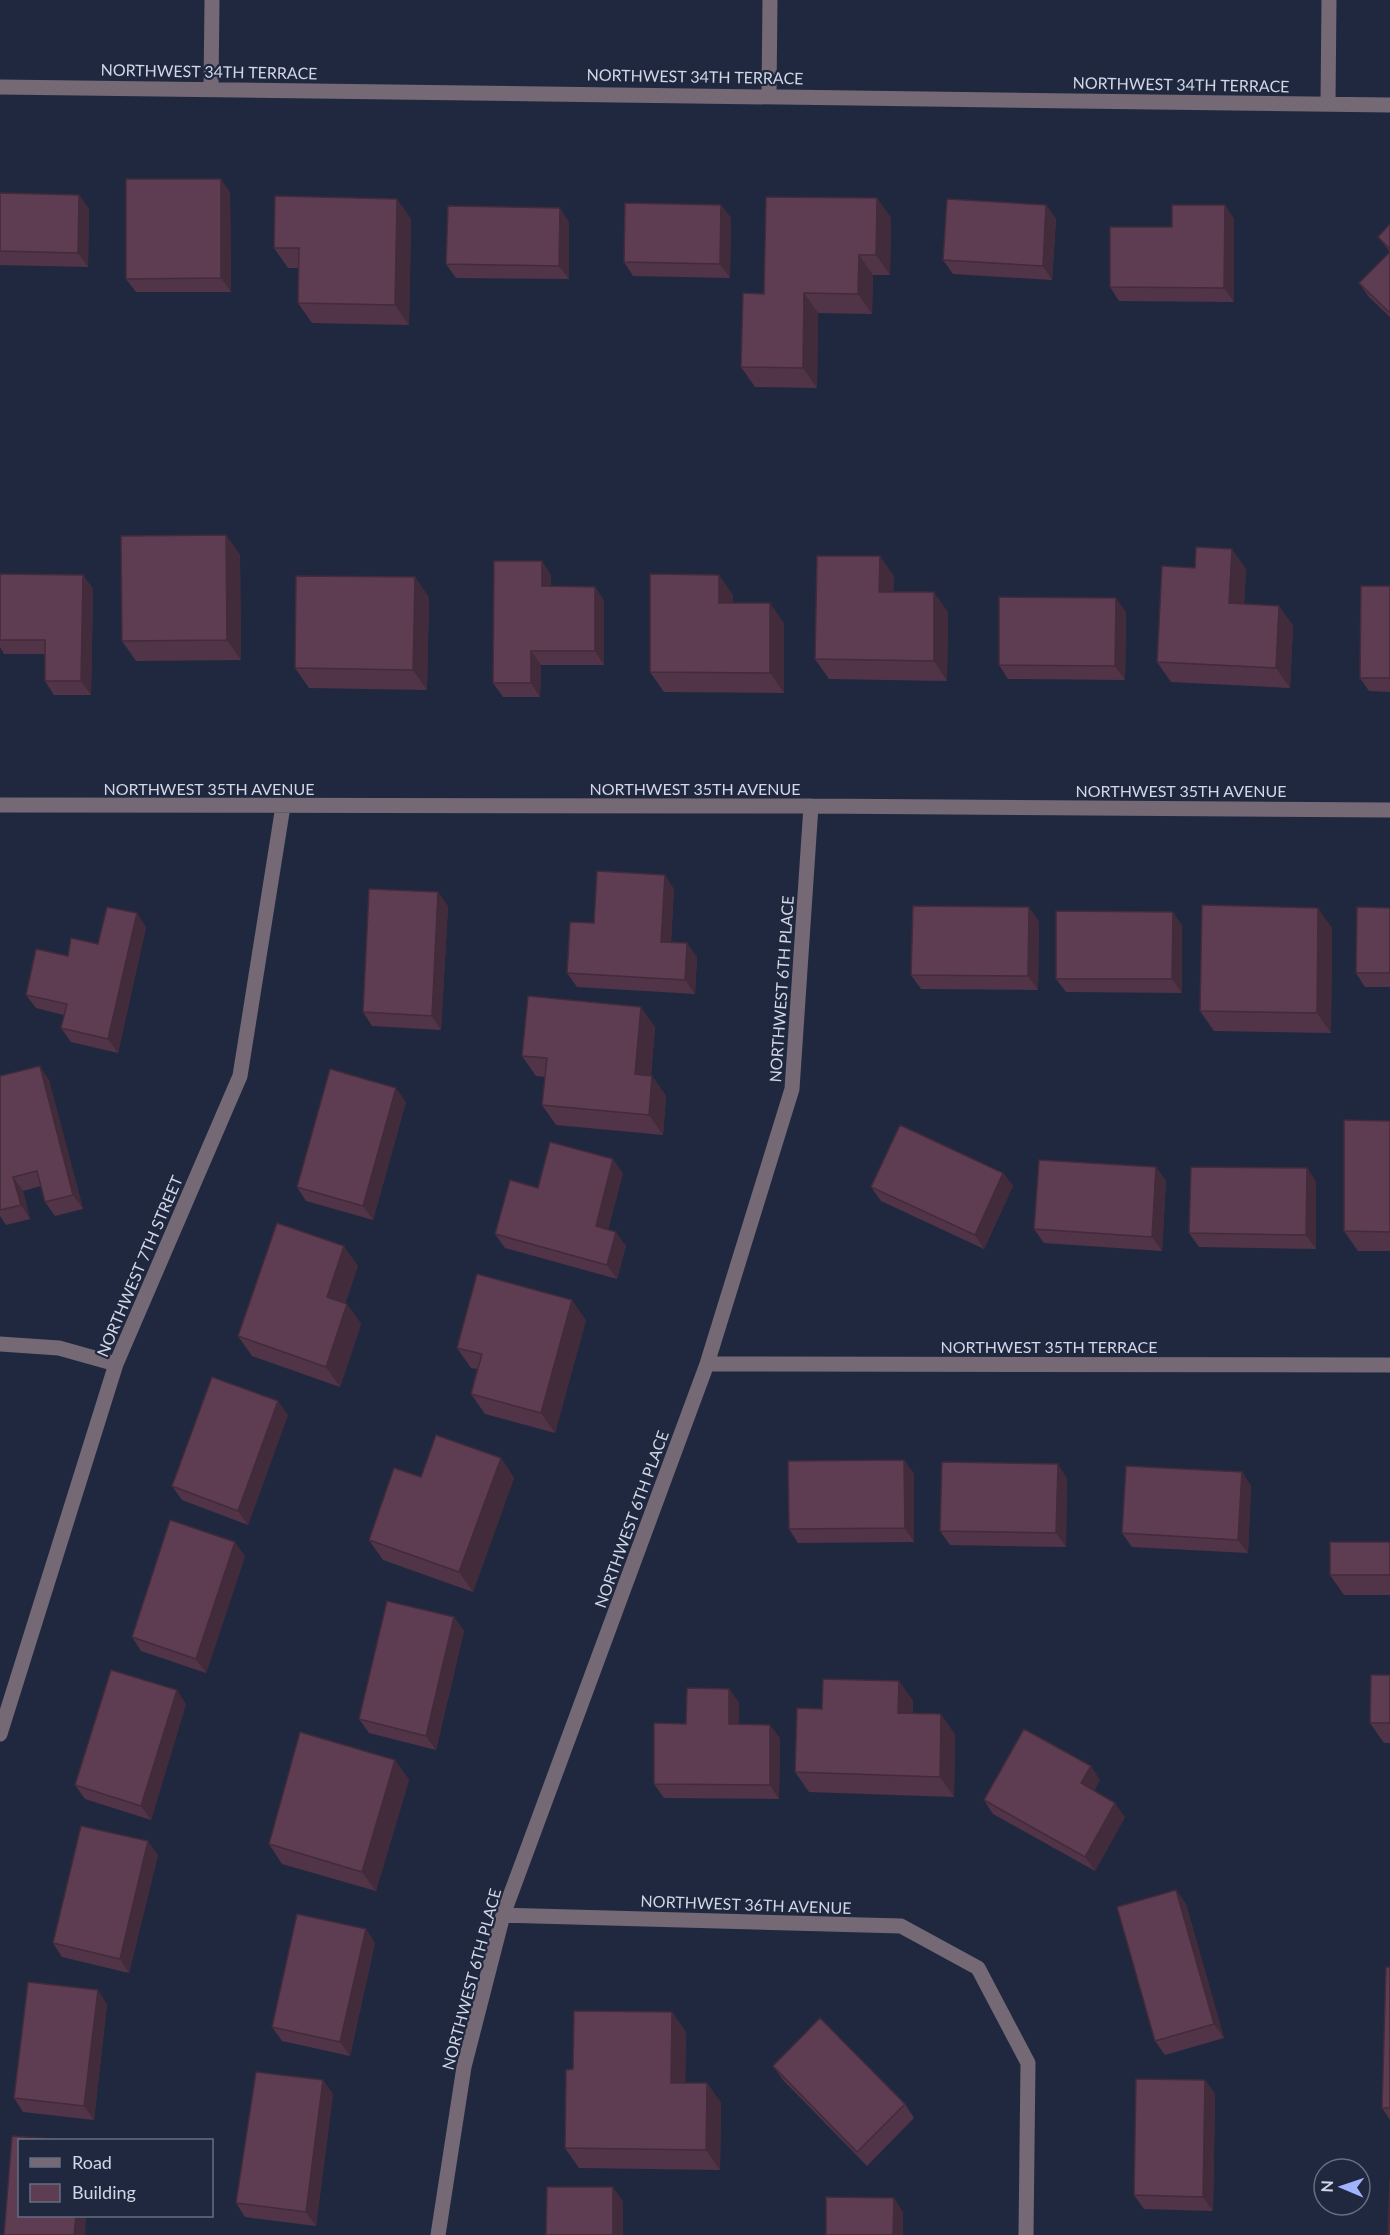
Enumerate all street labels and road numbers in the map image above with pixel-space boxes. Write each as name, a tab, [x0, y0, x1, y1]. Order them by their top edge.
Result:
street label: NORTHWEST 34TH TERRACE	[100, 60, 318, 82]
street label: NORTHWEST 34TH TERRACE	[586, 65, 804, 87]
street label: NORTHWEST 34TH TERRACE	[1072, 73, 1290, 95]
street label: NORTHWEST 35TH AVENUE	[104, 779, 314, 798]
street label: NORTHWEST 35TH AVENUE	[590, 779, 800, 798]
street label: NORTHWEST 35TH AVENUE	[1076, 781, 1286, 800]
street label: NORTHWEST 6TH PLACE	[765, 895, 797, 1083]
street label: NORTHWEST 7TH STREET	[92, 1172, 186, 1359]
street label: NORTHWEST 35TH TERRACE	[941, 1337, 1157, 1356]
street label: NORTHWEST 6TH PLACE	[590, 1428, 672, 1610]
street label: NORTHWEST 6TH PLACE	[438, 1886, 504, 2072]
street label: NORTHWEST 36TH AVENUE	[640, 1891, 852, 1917]

